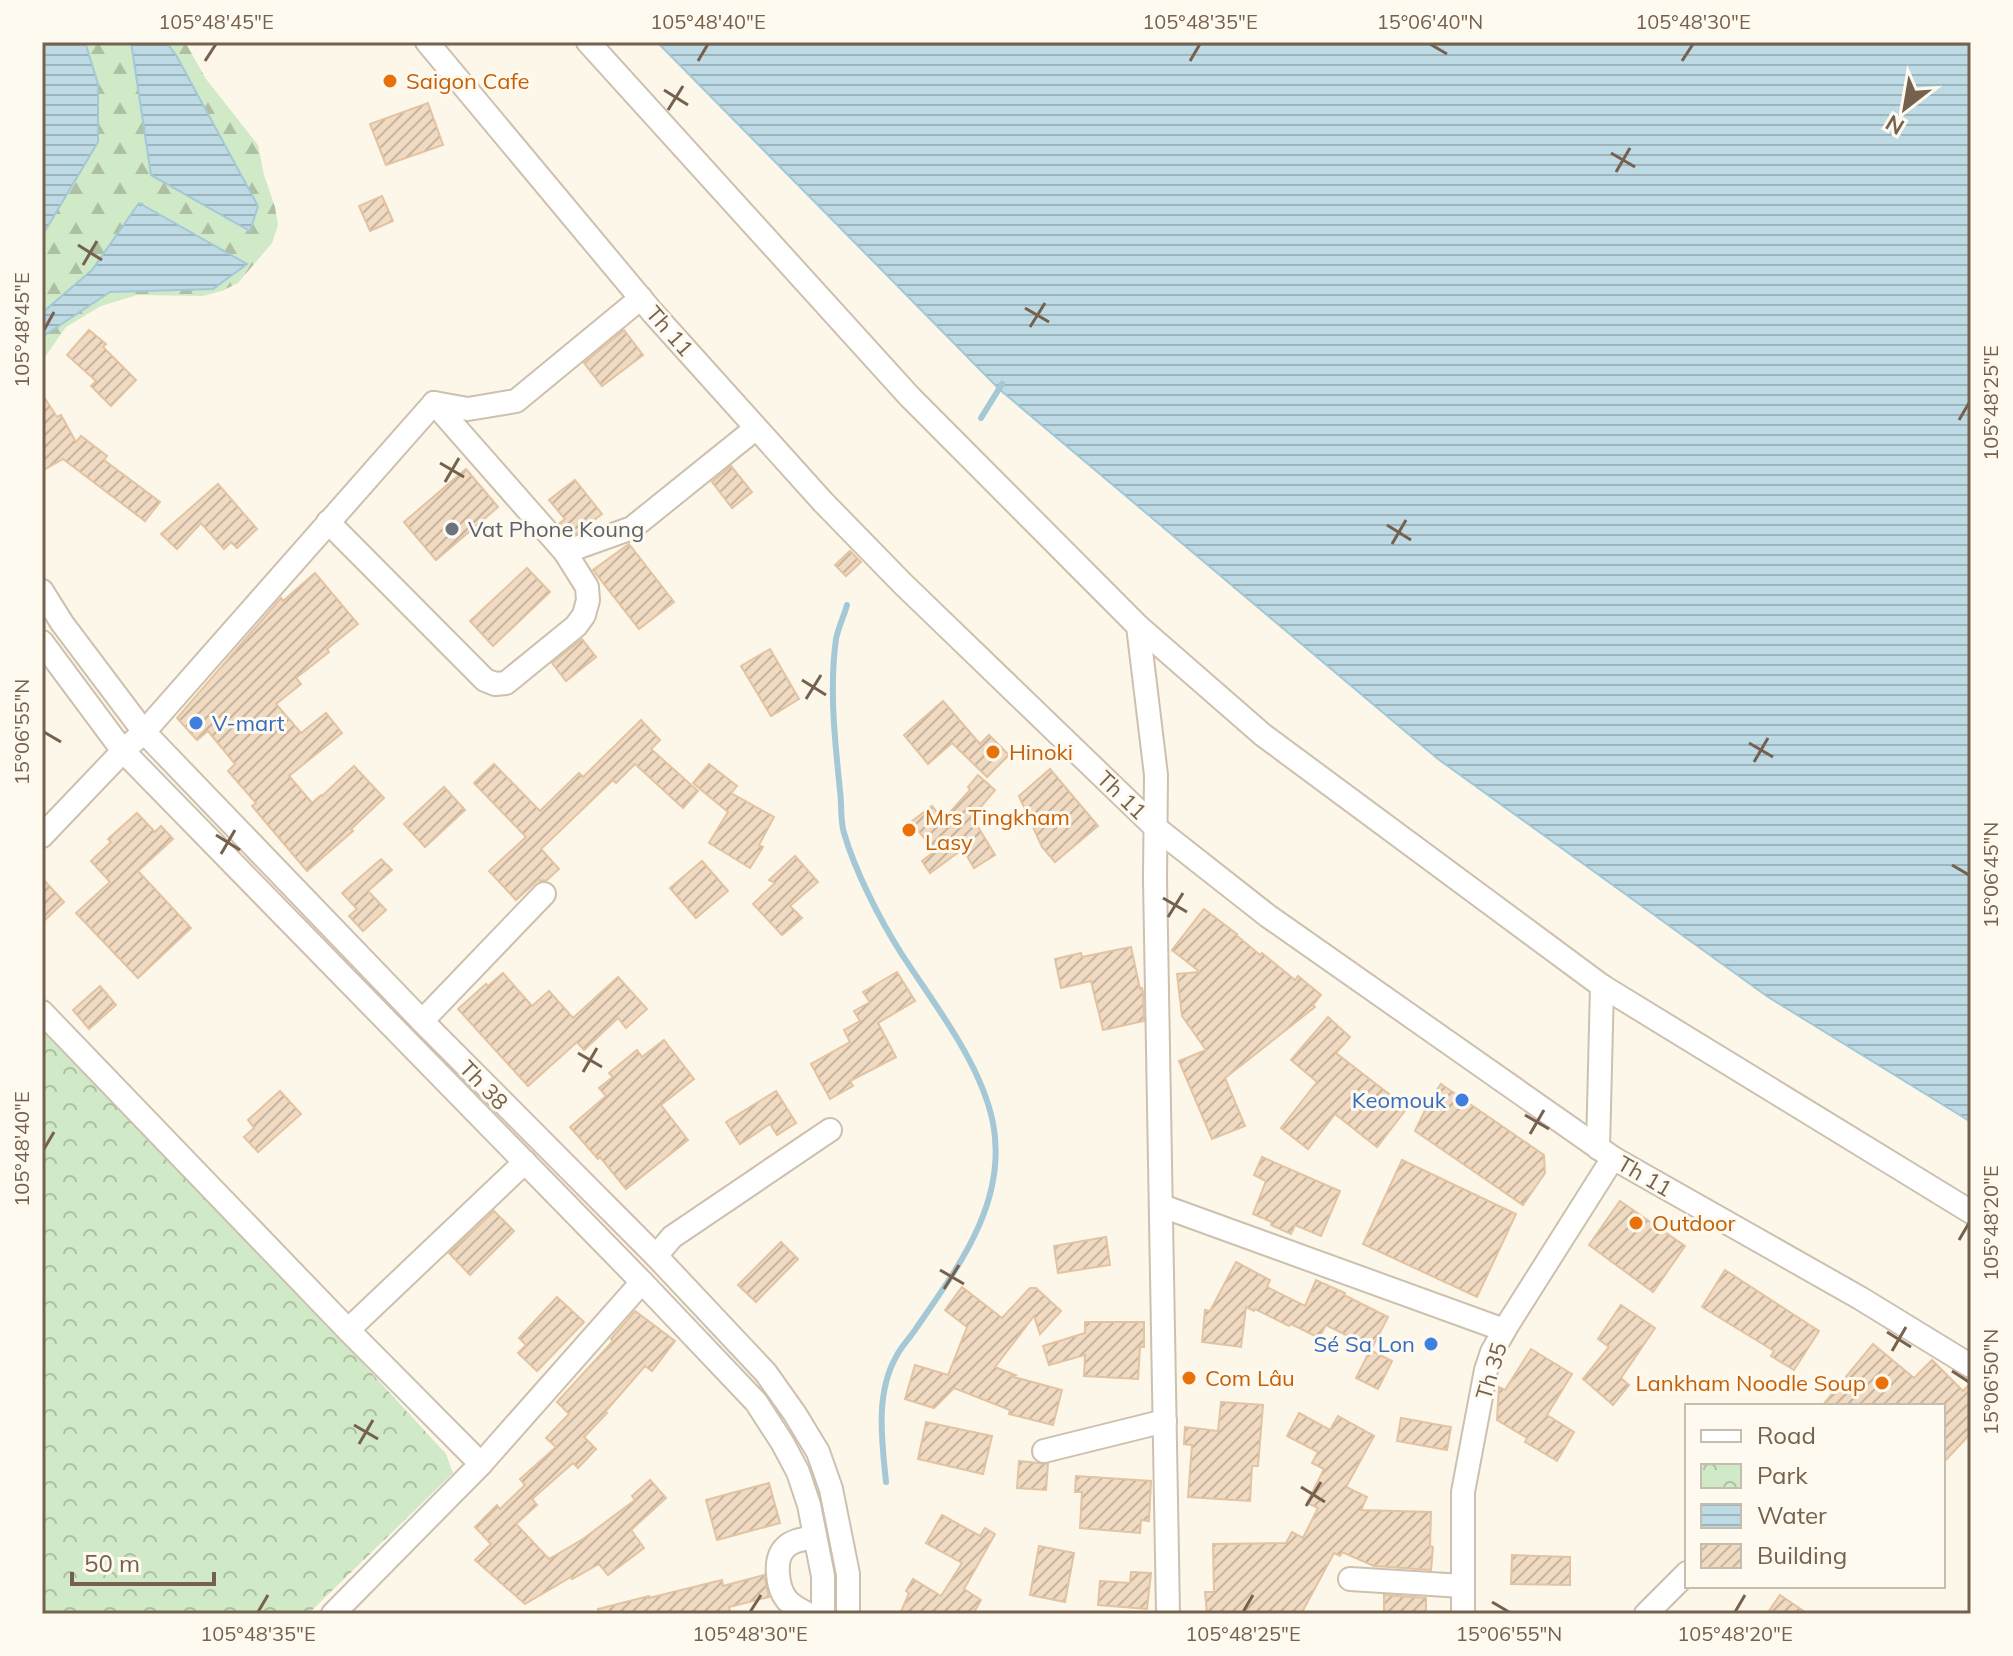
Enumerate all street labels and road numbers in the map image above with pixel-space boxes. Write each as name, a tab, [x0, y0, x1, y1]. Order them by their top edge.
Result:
street label: Th 11	[640, 300, 700, 362]
street label: Th 11	[1091, 765, 1153, 825]
street label: Th 38	[454, 1054, 514, 1116]
street label: Th 11	[1613, 1149, 1677, 1203]
street label: Th 35	[1469, 1339, 1513, 1403]

